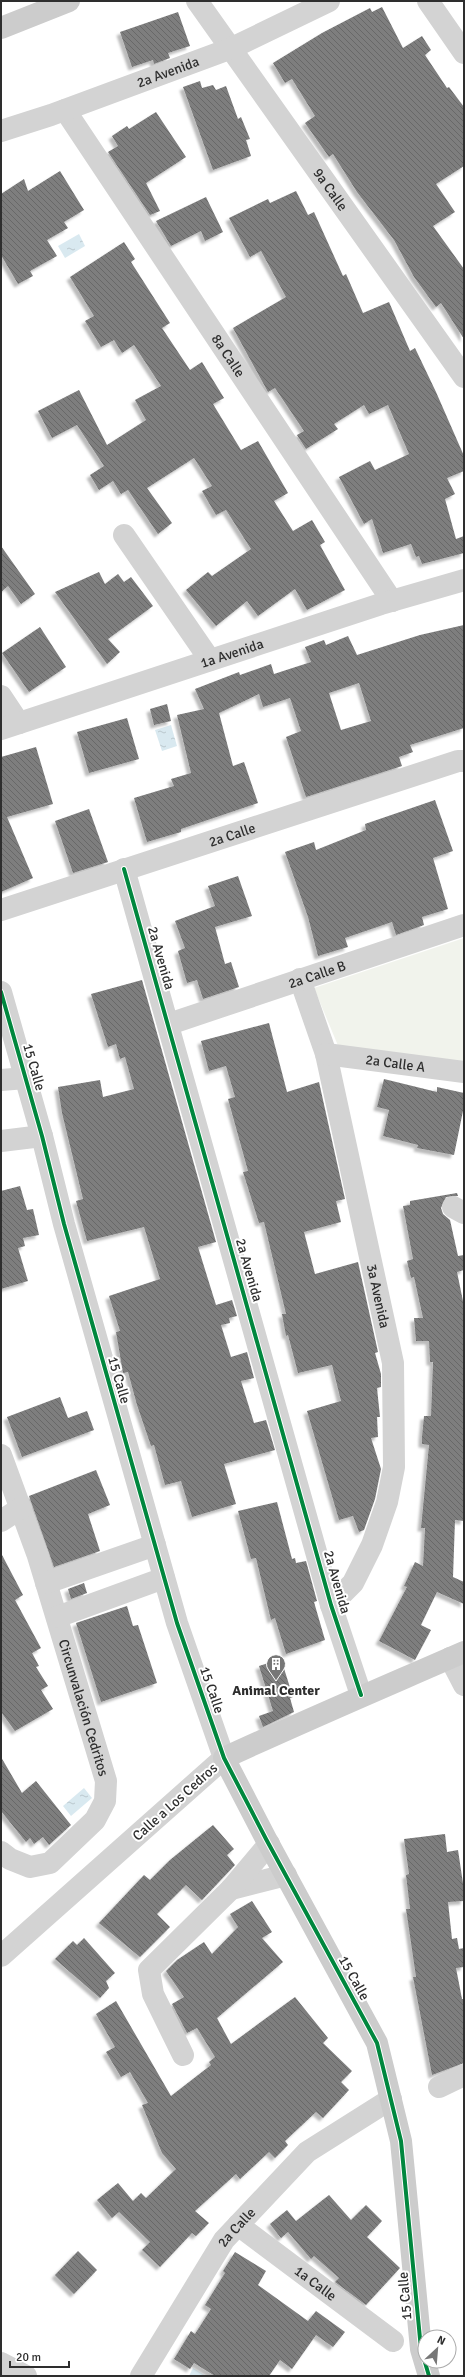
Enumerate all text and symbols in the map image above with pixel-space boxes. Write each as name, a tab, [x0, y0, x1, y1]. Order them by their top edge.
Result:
street label: 2a Avenida	[134, 52, 201, 91]
street label: 9a Calle	[310, 165, 352, 214]
street label: 8a Calle	[208, 331, 249, 380]
street label: 1a Avenida	[198, 635, 265, 671]
street label: 2a Calle	[206, 819, 258, 850]
street label: 2a Avenida	[144, 924, 178, 992]
street label: 2a Calle B	[286, 957, 348, 992]
street label: 15 Calle	[19, 1041, 49, 1093]
street label: 2a Calle A	[365, 1051, 427, 1075]
street label: 2a Avenida	[232, 1236, 266, 1304]
street label: 3a Avenida	[363, 1262, 394, 1330]
street label: 15 Calle	[104, 1354, 134, 1406]
street label: 2a Avenida	[320, 1548, 354, 1616]
street label: Circunvalación Cedritos	[55, 1637, 113, 1778]
building icon: Animal Center	[265, 1653, 287, 1681]
street label: 15 Calle	[196, 1664, 228, 1716]
place label: Animal Center	[232, 1682, 320, 1699]
street label: Calle a Los Cedros	[129, 1759, 221, 1845]
street label: 15 Calle	[335, 1953, 373, 2003]
street label: 2a Calle	[213, 2204, 259, 2250]
street label: 1a Calle	[291, 2262, 340, 2304]
street label: 15 Calle	[394, 2271, 416, 2321]
north arrow	[417, 2329, 457, 2369]
text: N	[435, 2333, 447, 2348]
scale bar	[10, 2343, 69, 2369]
text: 20 m	[16, 2350, 41, 2365]

